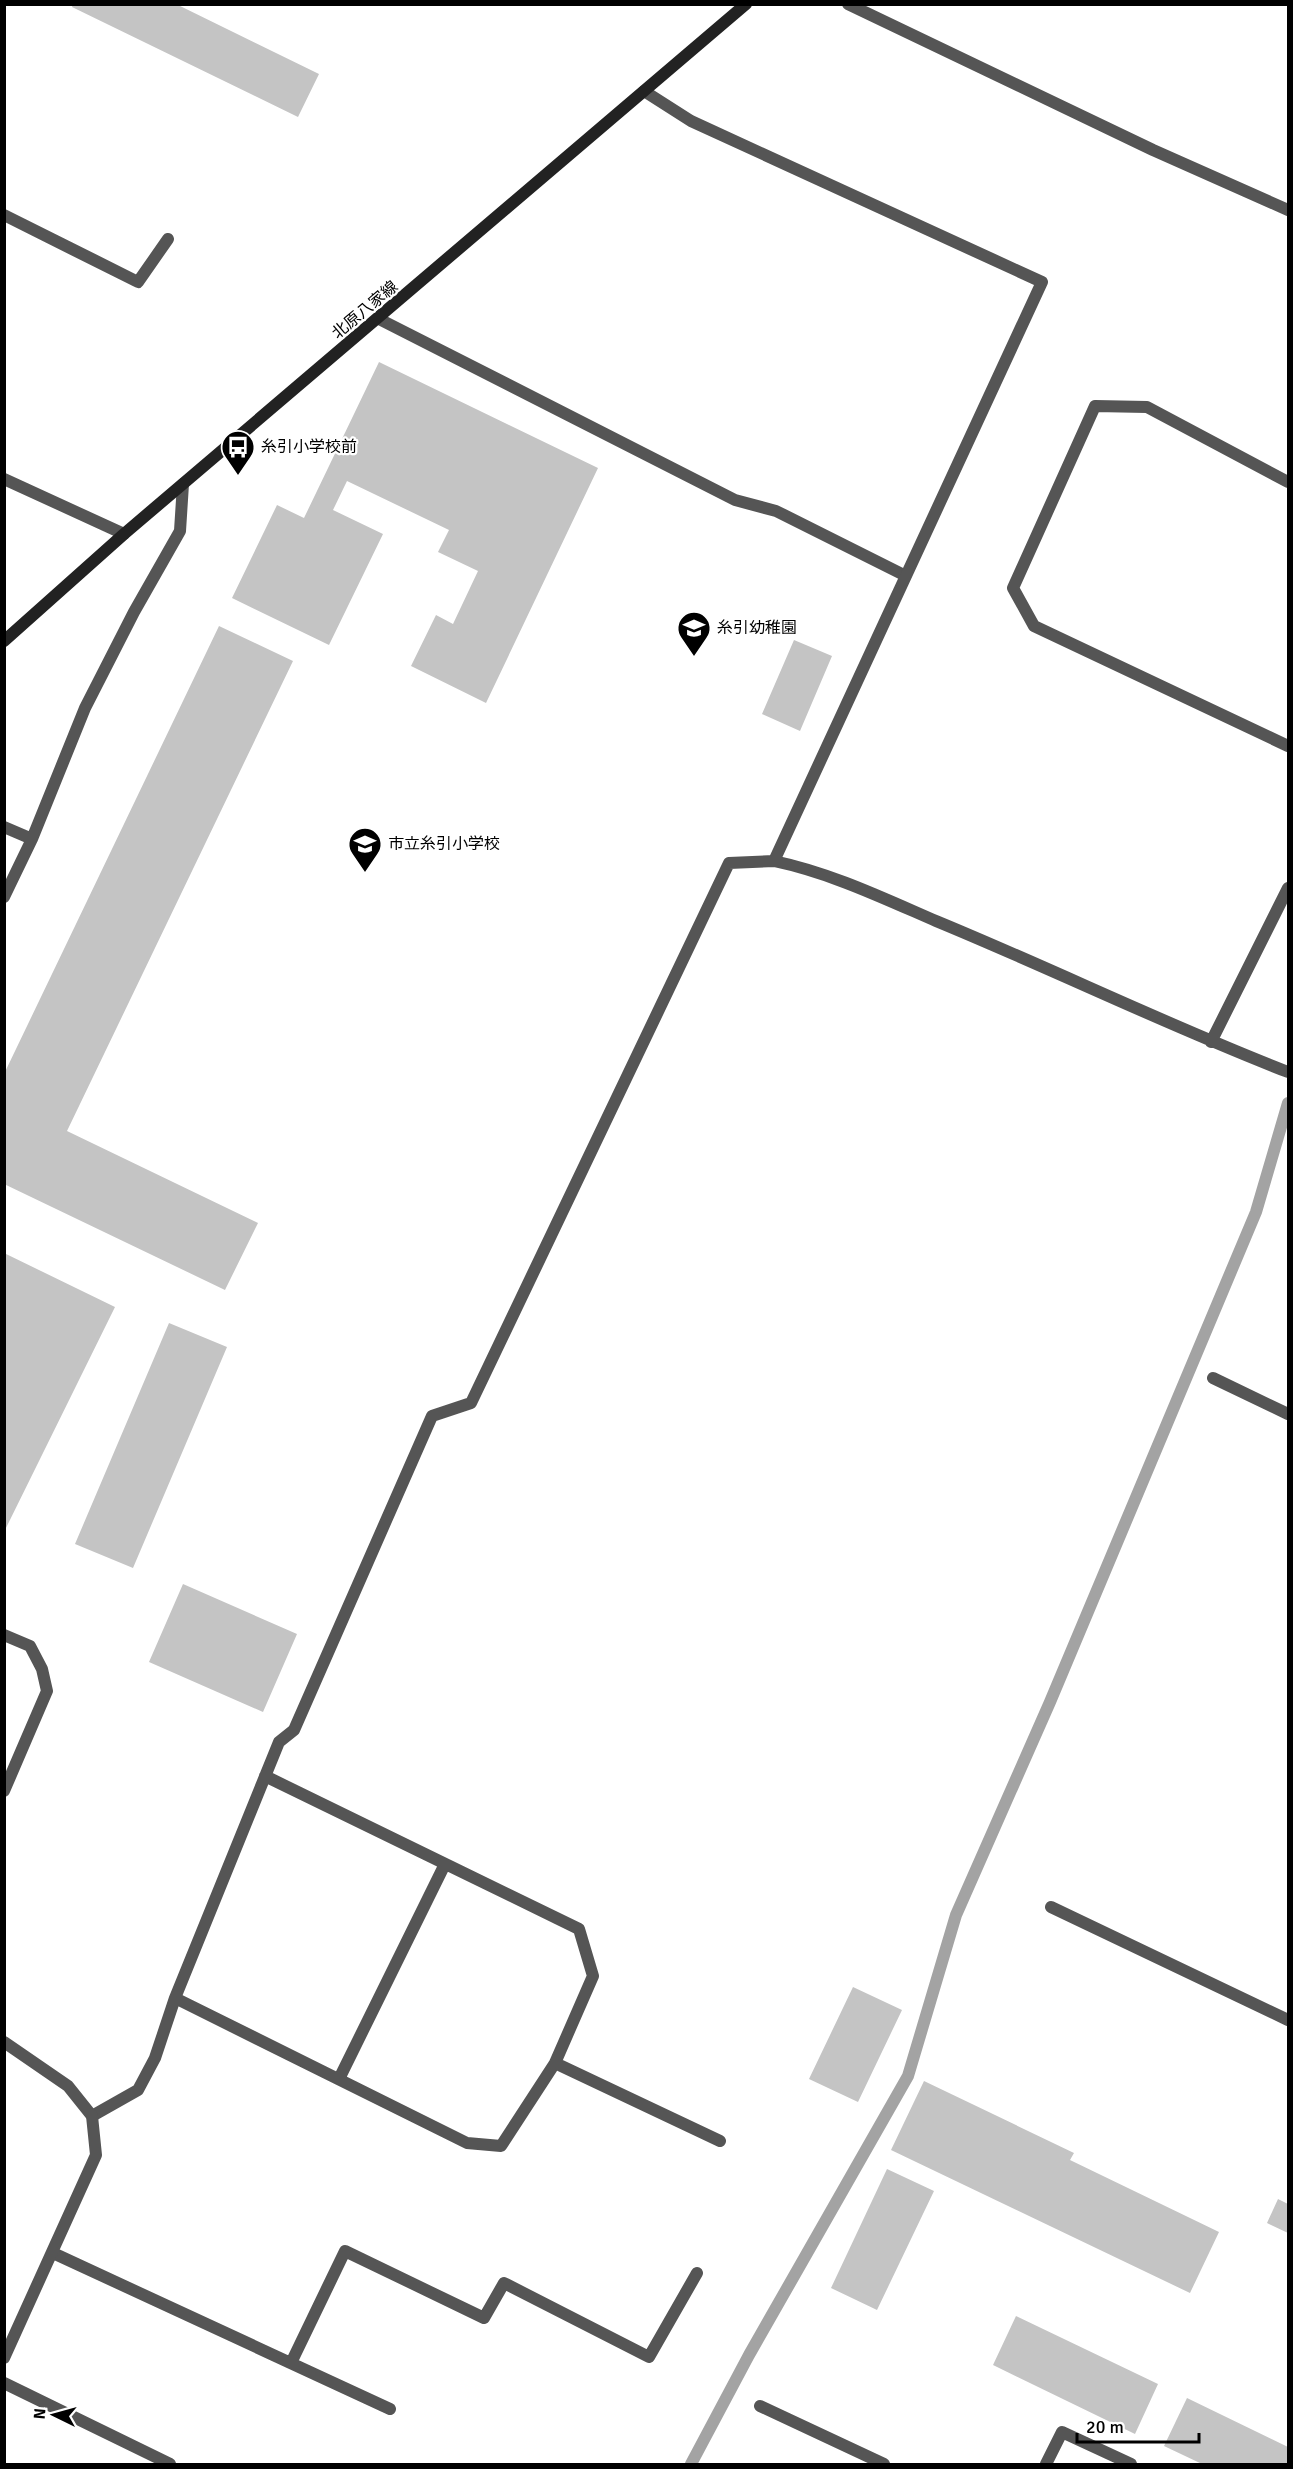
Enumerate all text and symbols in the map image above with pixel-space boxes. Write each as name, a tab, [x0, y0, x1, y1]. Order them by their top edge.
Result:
street label: 北原八家線	[328, 277, 402, 343]
bus stop icon: 糸引小学校前	[220, 429, 256, 476]
place label: 糸引小学校前	[261, 437, 357, 457]
school or university icon: 糸引幼稚園	[676, 610, 712, 657]
place label: 糸引幼稚園	[717, 618, 797, 638]
school or university icon: 市立糸引小学校	[347, 826, 383, 873]
place label: 市立糸引小学校	[388, 834, 500, 854]
north arrow	[24, 2385, 84, 2445]
scale bar	[1077, 2406, 1198, 2444]
text: N	[30, 2407, 51, 2420]
text: 20 m	[1086, 2416, 1124, 2438]

